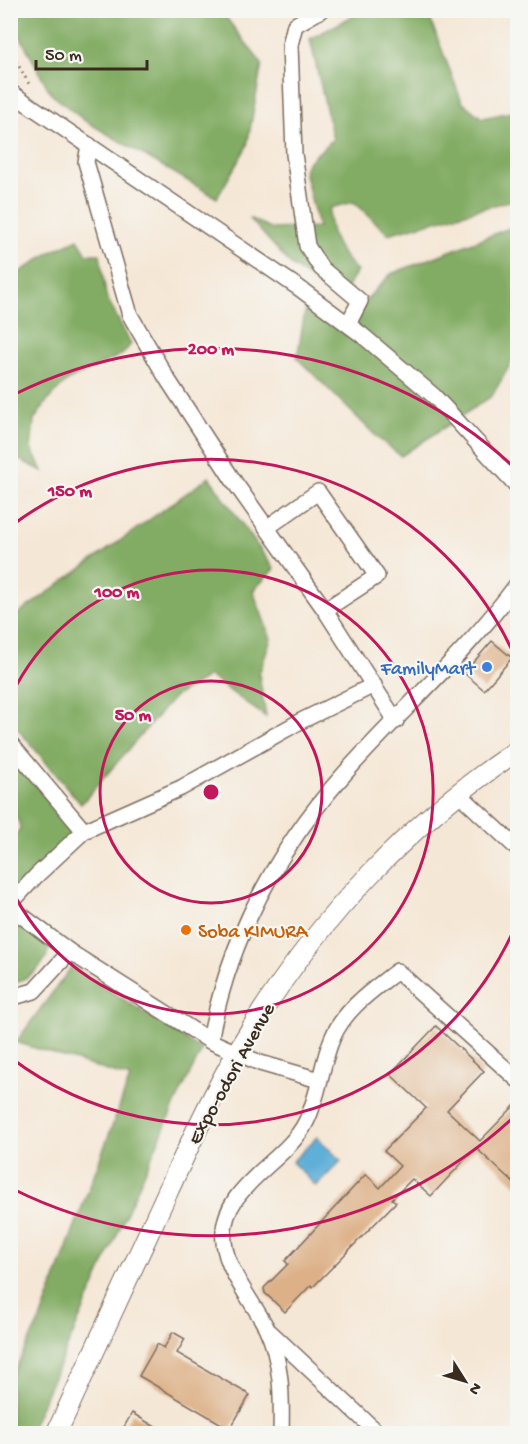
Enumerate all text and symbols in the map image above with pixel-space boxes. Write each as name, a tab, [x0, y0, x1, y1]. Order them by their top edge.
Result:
scale bar	[36, 33, 147, 71]
text: 50 m	[45, 46, 82, 67]
text: 200 m	[188, 340, 234, 361]
text: 150 m	[47, 482, 92, 503]
text: 100 m	[94, 583, 140, 604]
place label: FamilyMart	[380, 659, 477, 682]
marker: FamilyMart	[480, 660, 494, 674]
text: 50 m	[115, 706, 152, 727]
centre of rings	[201, 782, 221, 802]
place label: Soba KIMURA	[198, 922, 309, 945]
marker: Soba KIMURA	[179, 923, 193, 937]
street label: Expo-odori Avenue	[185, 999, 282, 1149]
north arrow	[435, 1351, 495, 1411]
text: N	[463, 1378, 485, 1398]

